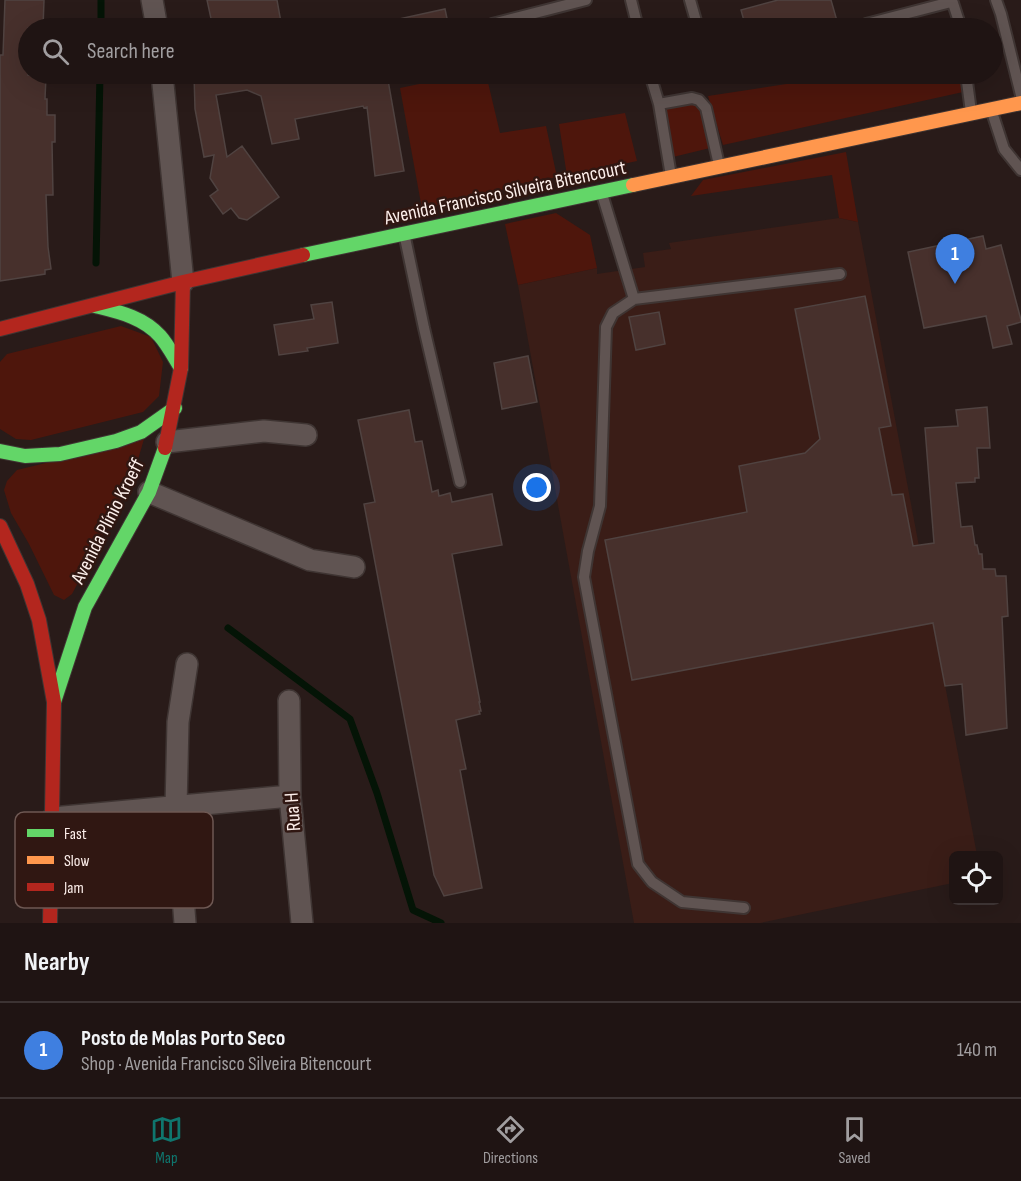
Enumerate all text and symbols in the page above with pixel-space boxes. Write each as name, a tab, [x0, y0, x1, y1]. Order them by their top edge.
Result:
search box	[18, 18, 1003, 84]
icon: search	[39, 35, 72, 68]
text: Search here	[87, 38, 174, 65]
street label: Avenida Francisco Silveira Bitencourt	[381, 156, 628, 231]
pin: 1	[936, 234, 974, 284]
street label: Avenida Plínio Kroeff	[66, 454, 150, 589]
your location	[522, 473, 551, 502]
street label: Rua H	[280, 792, 306, 832]
legend	[15, 812, 213, 908]
text: Fast	[64, 825, 87, 844]
map controls	[949, 851, 1003, 905]
button: locate	[949, 851, 1003, 905]
text: Slow	[64, 852, 89, 871]
text: Jam	[63, 879, 84, 898]
text: Nearby	[24, 947, 90, 978]
text: Posto de Molas Porto Seco	[81, 1025, 285, 1052]
text: 1	[40, 1038, 47, 1062]
text: 140 m	[957, 1038, 997, 1062]
text: Shop · Avenida Francisco Silveira Bitencourt	[81, 1052, 371, 1076]
tab: Map	[150, 1113, 183, 1168]
tab: Directions	[483, 1113, 538, 1168]
tab: Saved	[838, 1113, 871, 1168]

